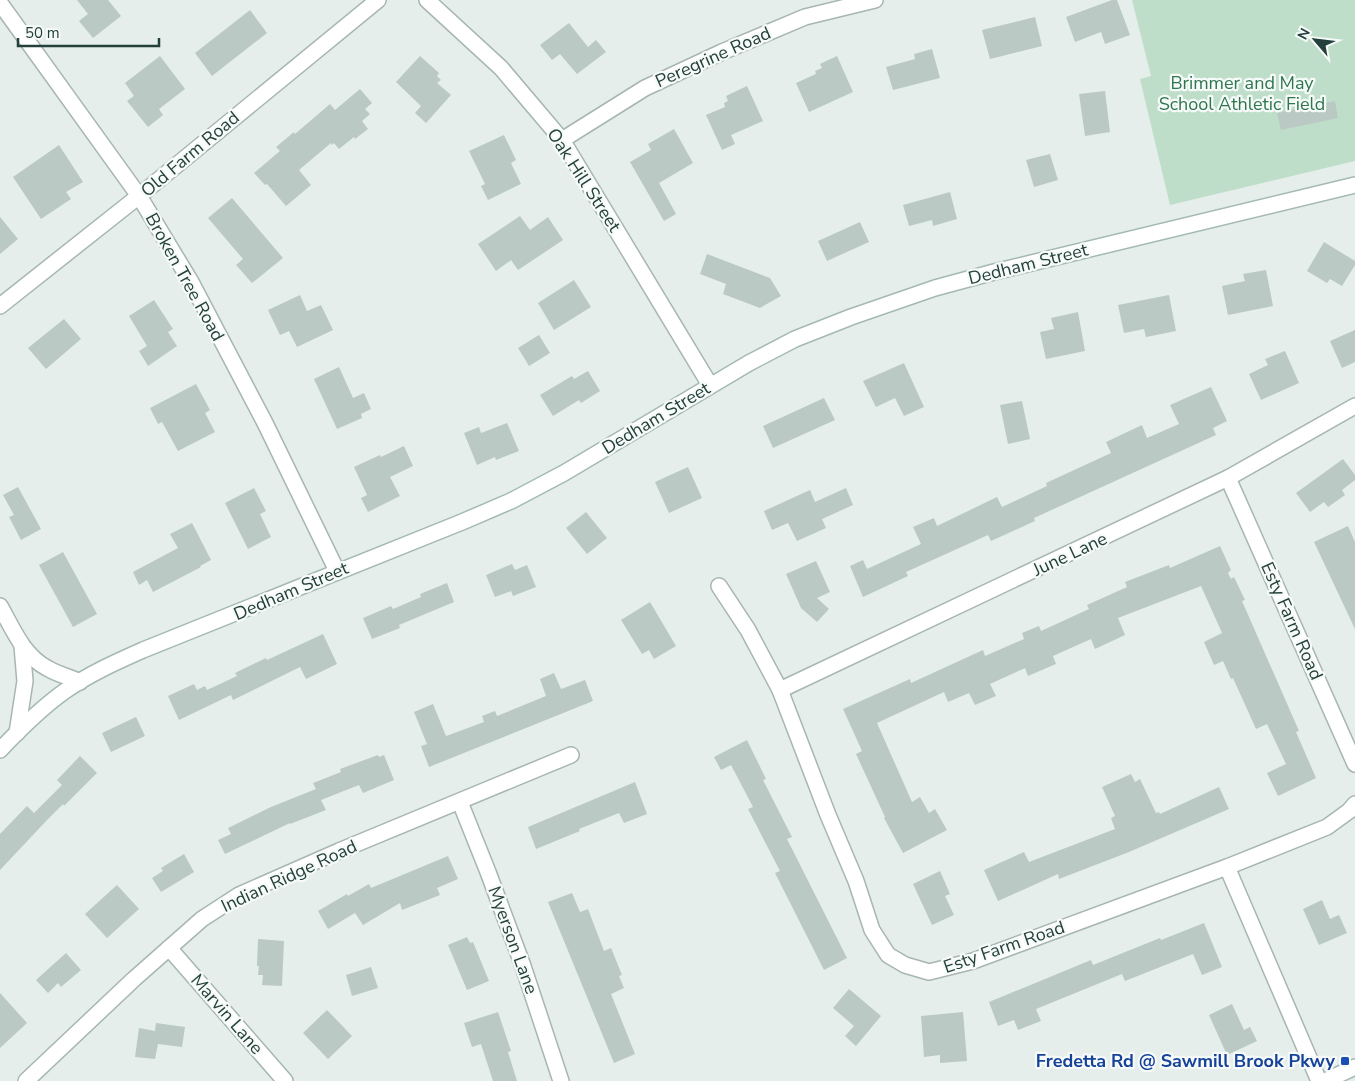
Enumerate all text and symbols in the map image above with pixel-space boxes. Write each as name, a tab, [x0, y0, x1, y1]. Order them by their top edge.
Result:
scale bar	[18, 15, 159, 47]
north arrow	[1290, 15, 1340, 65]
street label: Peregrine Road	[652, 21, 774, 93]
text: 50 m	[25, 23, 60, 43]
text: N	[1293, 25, 1315, 43]
park label: Brimmer and May School Athletic Field	[1159, 71, 1325, 116]
street label: Old Farm Road	[136, 106, 244, 202]
street label: Oak Hill Street	[541, 123, 627, 237]
street label: Broken Tree Road	[140, 209, 230, 345]
street label: Dedham Street	[966, 237, 1091, 290]
street label: Dedham Street	[597, 376, 715, 460]
street label: June Lane	[1028, 526, 1111, 582]
street label: Dedham Street	[230, 556, 353, 626]
street label: Esty Farm Road	[1255, 558, 1329, 684]
street label: Indian Ridge Road	[217, 834, 361, 918]
street label: Myerson Lane	[482, 883, 544, 997]
street label: Esty Farm Road	[940, 915, 1068, 979]
street label: Marvin Lane	[185, 969, 269, 1059]
place label: Fredetta Rd @ Sawmill Brook Pkwy	[1036, 1049, 1336, 1073]
marker: Fredetta Rd @ Sawmill Brook Pkwy	[1339, 1055, 1351, 1067]

